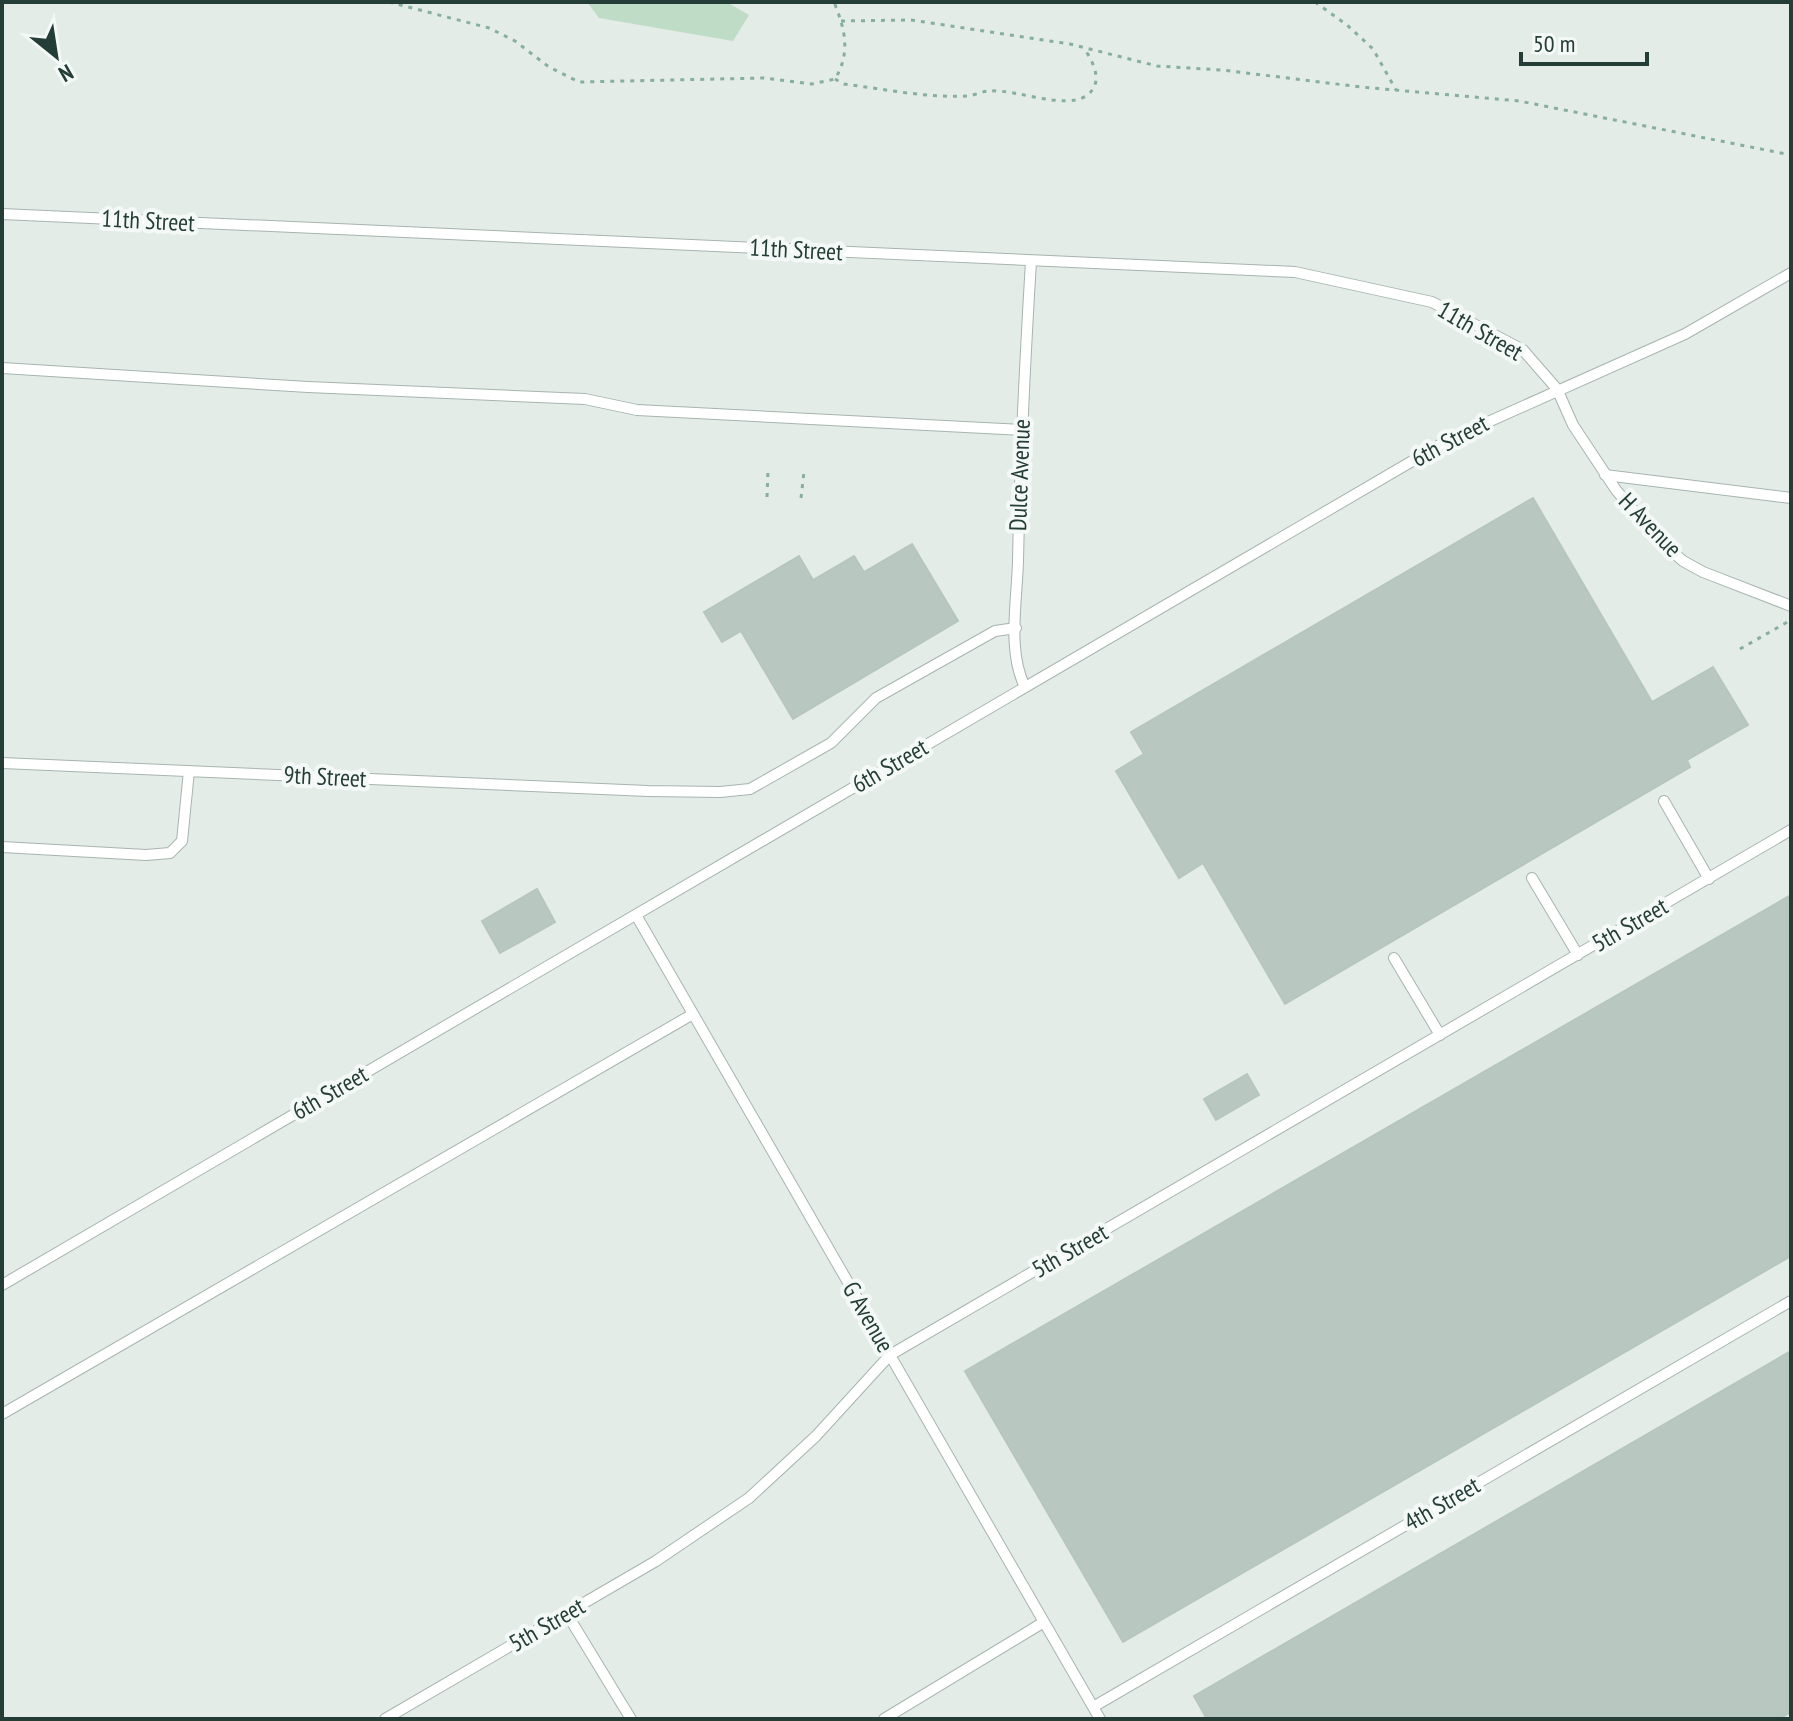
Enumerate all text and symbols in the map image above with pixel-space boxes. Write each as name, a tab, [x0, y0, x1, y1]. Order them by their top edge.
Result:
north arrow	[16, 16, 96, 96]
scale bar	[1521, 16, 1647, 66]
text: 50 m	[1533, 28, 1575, 59]
text: N	[54, 58, 78, 88]
street label: 11th Street	[101, 203, 196, 238]
street label: 11th Street	[749, 232, 844, 267]
street label: 11th Street	[1432, 294, 1529, 368]
street label: 6th Street	[1406, 407, 1494, 474]
street label: Dulce Avenue	[1002, 419, 1037, 531]
street label: H Avenue	[1612, 486, 1689, 563]
street label: 6th Street	[846, 731, 934, 800]
street label: 9th Street	[283, 759, 368, 794]
street label: 5th Street	[1586, 890, 1674, 959]
street label: 6th Street	[286, 1058, 374, 1127]
street label: 5th Street	[1026, 1216, 1114, 1285]
street label: G Avenue	[836, 1276, 901, 1358]
street label: 4th Street	[1398, 1469, 1486, 1538]
street label: 5th Street	[503, 1590, 591, 1659]

